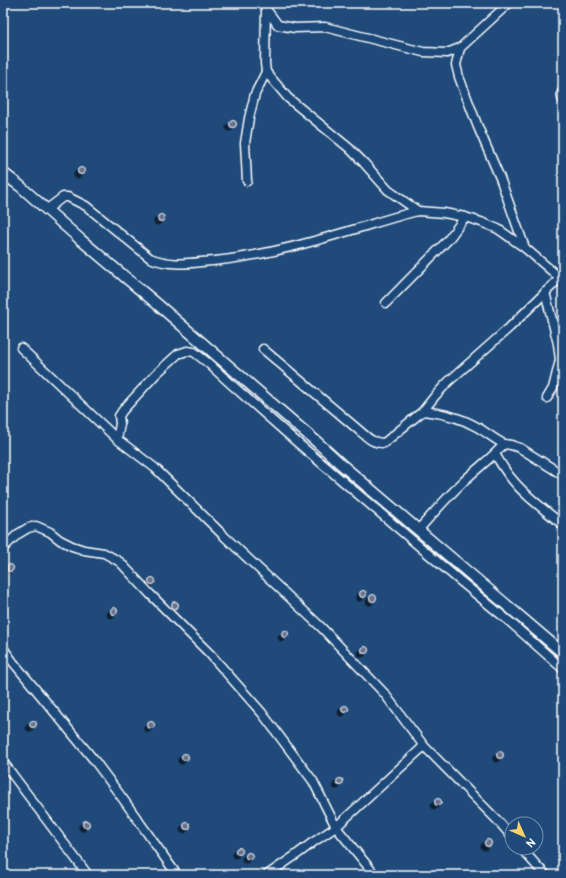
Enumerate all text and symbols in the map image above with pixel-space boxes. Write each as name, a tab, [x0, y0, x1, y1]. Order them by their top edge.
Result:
north arrow	[504, 816, 544, 856]
text: N	[523, 835, 538, 850]

